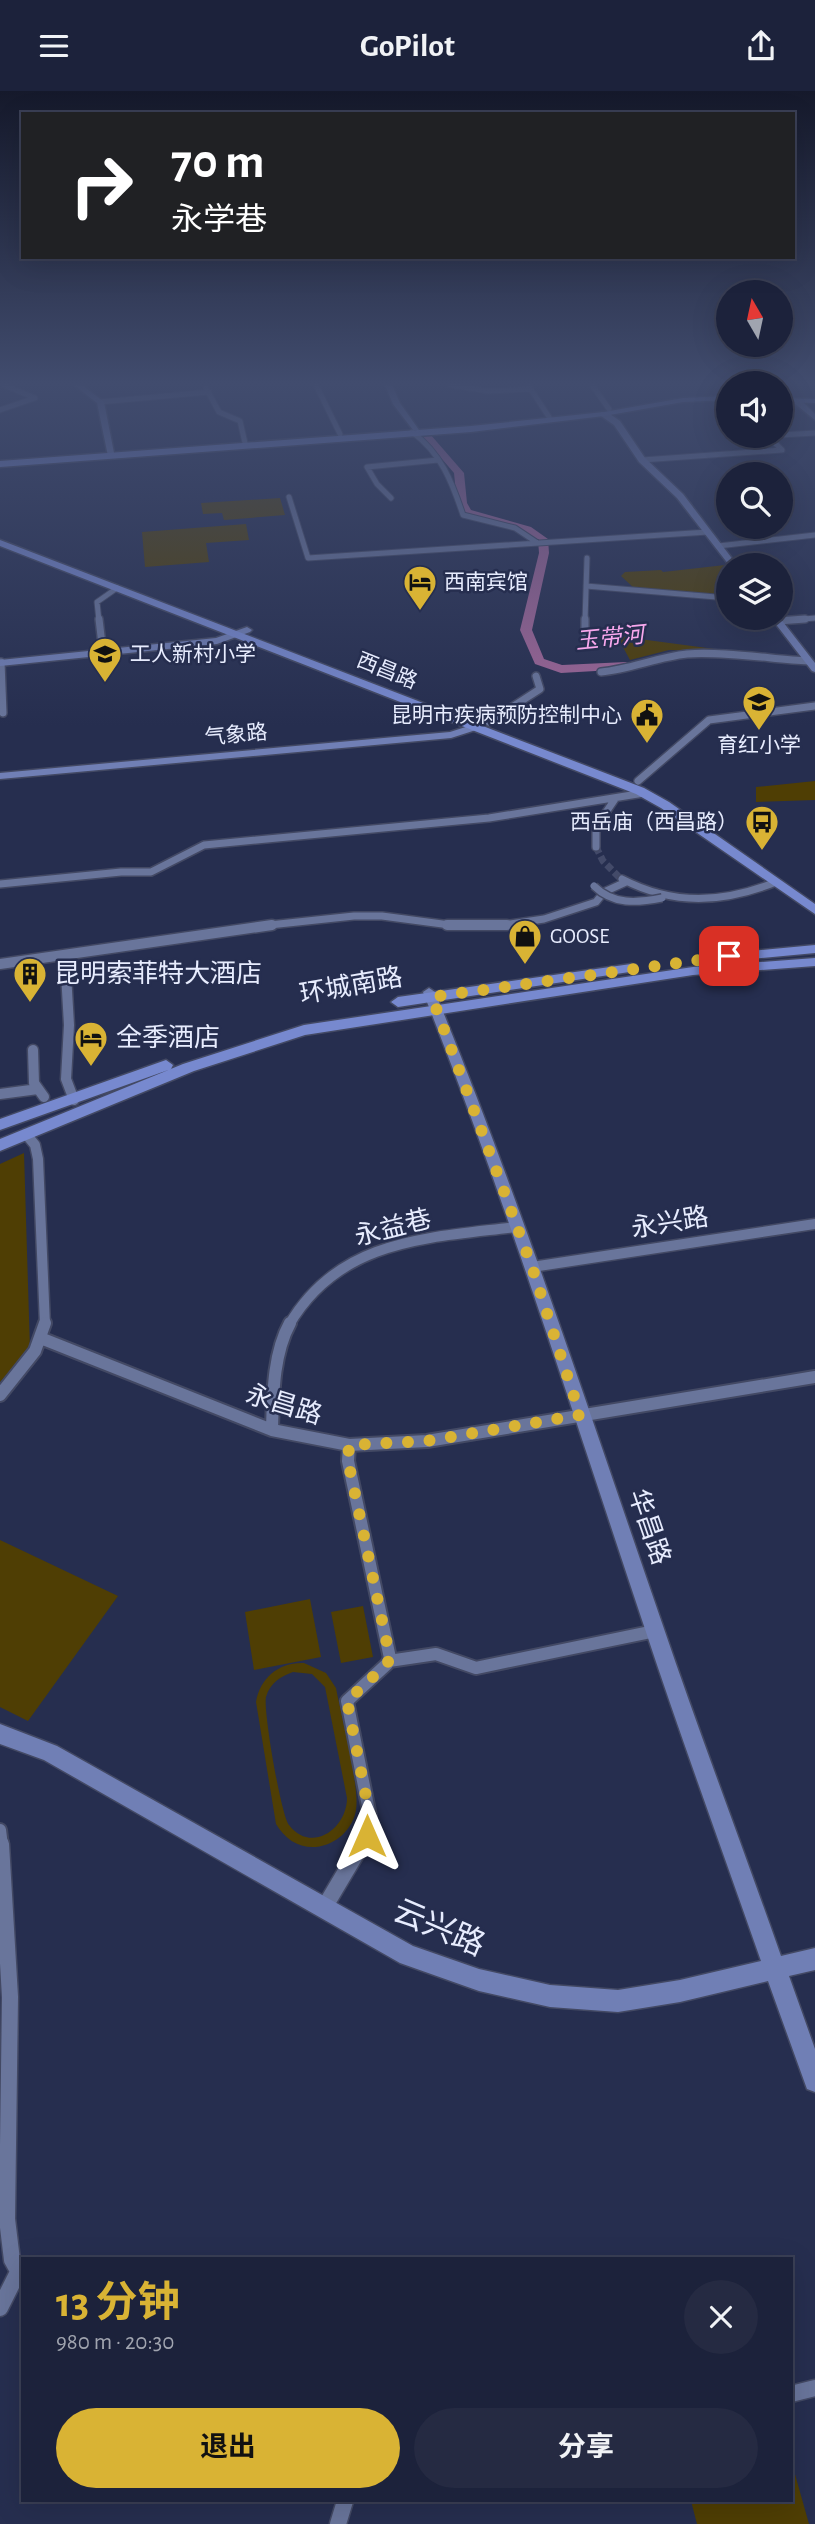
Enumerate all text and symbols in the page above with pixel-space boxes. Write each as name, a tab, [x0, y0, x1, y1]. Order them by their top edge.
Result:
icon: menu	[35, 27, 73, 65]
icon: share	[742, 27, 780, 65]
text: GoPilot	[360, 30, 455, 62]
text: 70 m	[171, 138, 265, 187]
icon: right	[56, 140, 147, 231]
text: 永学巷	[171, 204, 267, 236]
north arrow	[716, 280, 793, 357]
map controls	[716, 280, 793, 630]
button: sound	[716, 371, 793, 448]
button: search	[716, 462, 793, 539]
button: layers	[716, 553, 793, 630]
hotel icon: 西南宾馆	[401, 563, 439, 612]
place label: 西南宾馆	[444, 571, 528, 593]
water label: 玉带河	[574, 622, 649, 654]
school or university icon: 工人新村小学	[86, 635, 124, 684]
place label: 工人新村小学	[130, 643, 256, 665]
street label: 西昌路	[354, 649, 421, 693]
school or university icon: 育红小学	[740, 683, 778, 732]
public building icon: 昆明市疾病预防控制中心	[628, 696, 666, 745]
place label: 昆明市疾病预防控制中心	[391, 704, 622, 726]
street label: 气象路	[204, 721, 268, 748]
place label: 育红小学	[717, 734, 801, 756]
bus stop icon: 西岳庙（西昌路）	[743, 803, 781, 852]
place label: 西岳庙（西昌路）	[570, 811, 738, 833]
shop icon: GOOSE	[506, 917, 544, 966]
place label: GOOSE	[550, 926, 609, 947]
pin	[699, 926, 759, 986]
icon: arrive	[710, 937, 748, 975]
building icon: 昆明索菲特大酒店	[11, 955, 49, 1004]
place label: 昆明索菲特大酒店	[54, 960, 262, 987]
street label: 环城南路	[297, 963, 404, 1008]
hotel icon: 全季酒店	[72, 1019, 110, 1068]
place label: 全季酒店	[116, 1023, 220, 1051]
street label: 永兴路	[629, 1203, 711, 1242]
street label: 永益巷	[352, 1205, 434, 1250]
street label: 永昌路	[243, 1380, 325, 1429]
street label: 华昌路	[624, 1486, 675, 1568]
position arrow	[330, 1799, 404, 1873]
street label: 云兴路	[389, 1893, 490, 1961]
button: close	[684, 2280, 758, 2354]
text: 13 分钟	[56, 2282, 180, 2324]
text: 980 m · 20:30	[56, 2331, 174, 2354]
button: 退出	[56, 2408, 400, 2488]
button: 分享	[414, 2408, 758, 2488]

